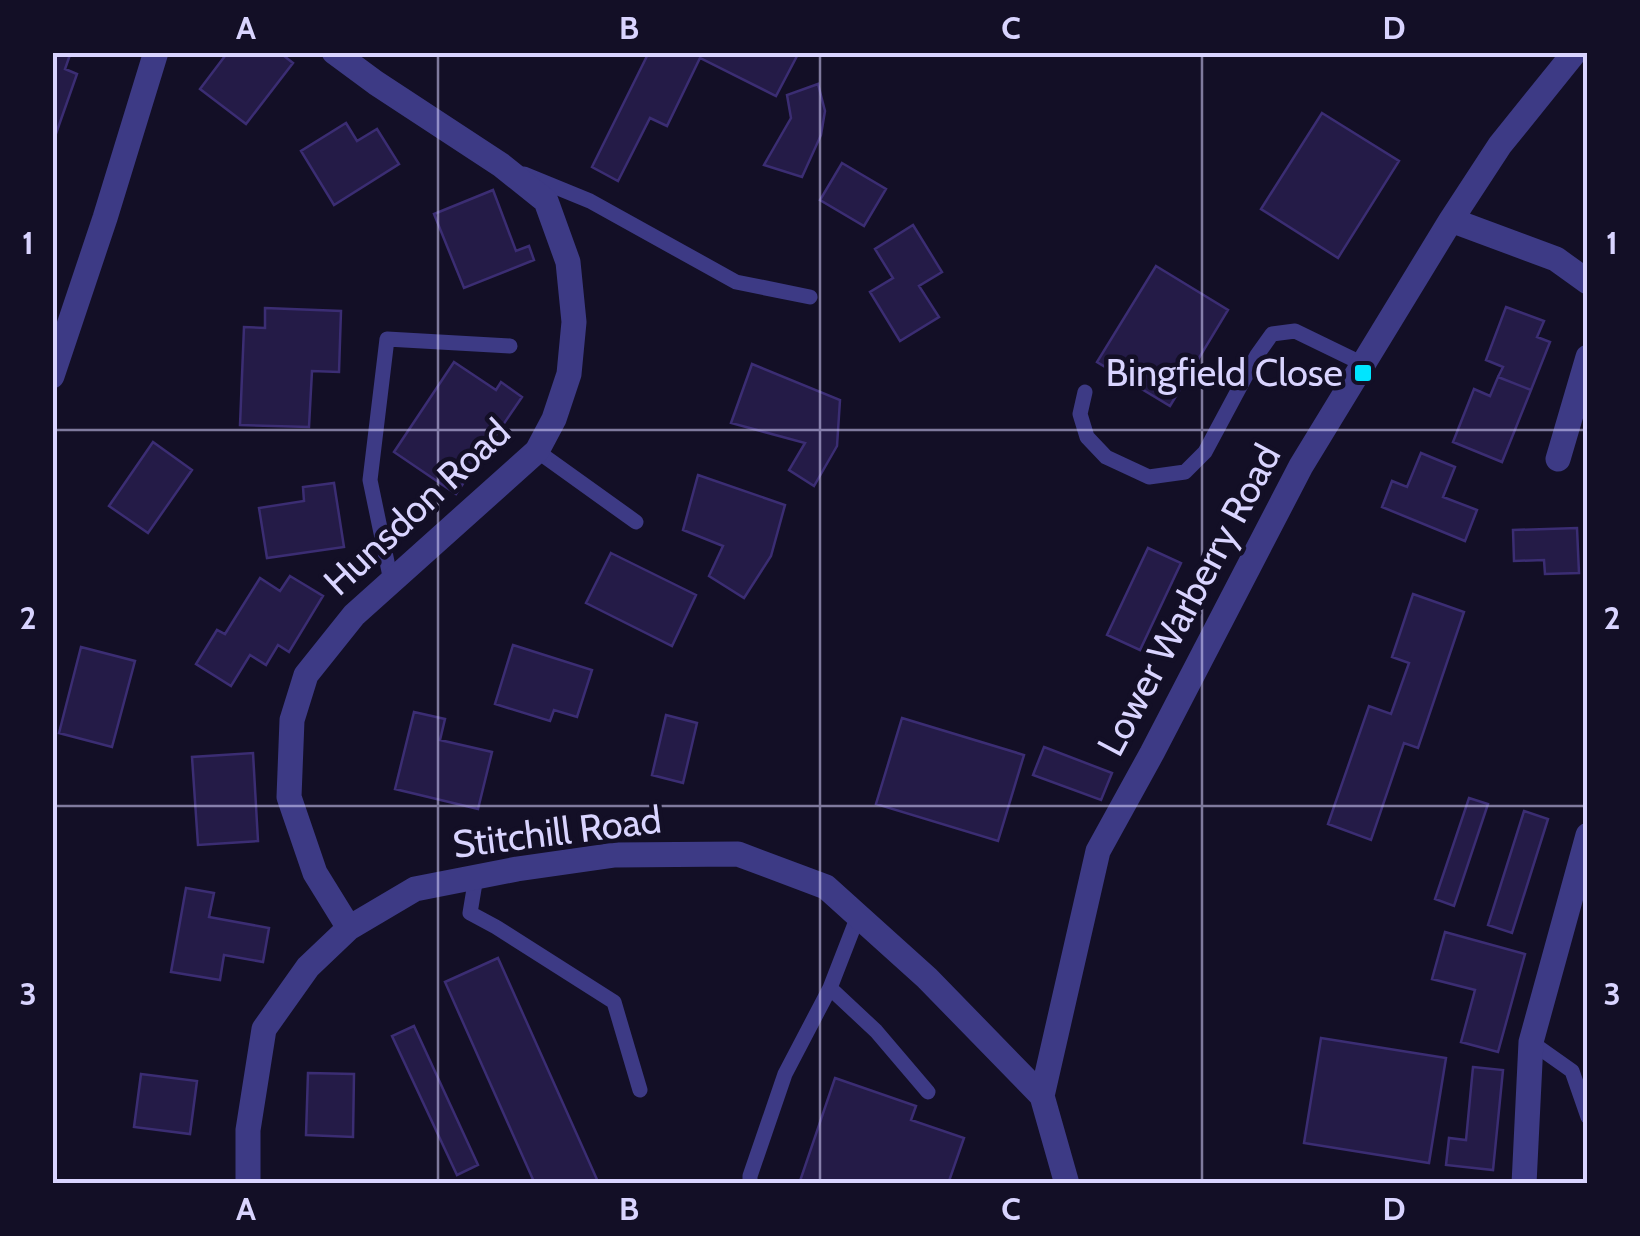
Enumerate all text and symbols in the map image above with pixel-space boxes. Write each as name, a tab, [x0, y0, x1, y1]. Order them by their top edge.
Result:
text: A	[236, 8, 256, 47]
text: B	[619, 8, 639, 47]
text: C	[1001, 8, 1021, 47]
text: D	[1382, 8, 1406, 47]
text: 1	[22, 223, 34, 262]
text: 1	[1606, 223, 1618, 262]
place label: Bingfield Close	[1106, 349, 1343, 396]
marker: Bingfield Close	[1352, 362, 1374, 384]
street label: Hunsdon Road	[314, 408, 520, 605]
street label: Lower Warberry Road	[1087, 436, 1291, 764]
text: 2	[20, 598, 36, 637]
text: 2	[1604, 598, 1620, 637]
street label: Stitchill Road	[450, 795, 664, 868]
text: 3	[19, 974, 37, 1013]
text: 3	[1603, 974, 1621, 1013]
text: A	[236, 1189, 256, 1228]
text: B	[619, 1189, 639, 1228]
text: C	[1001, 1189, 1021, 1228]
text: D	[1382, 1189, 1406, 1228]

